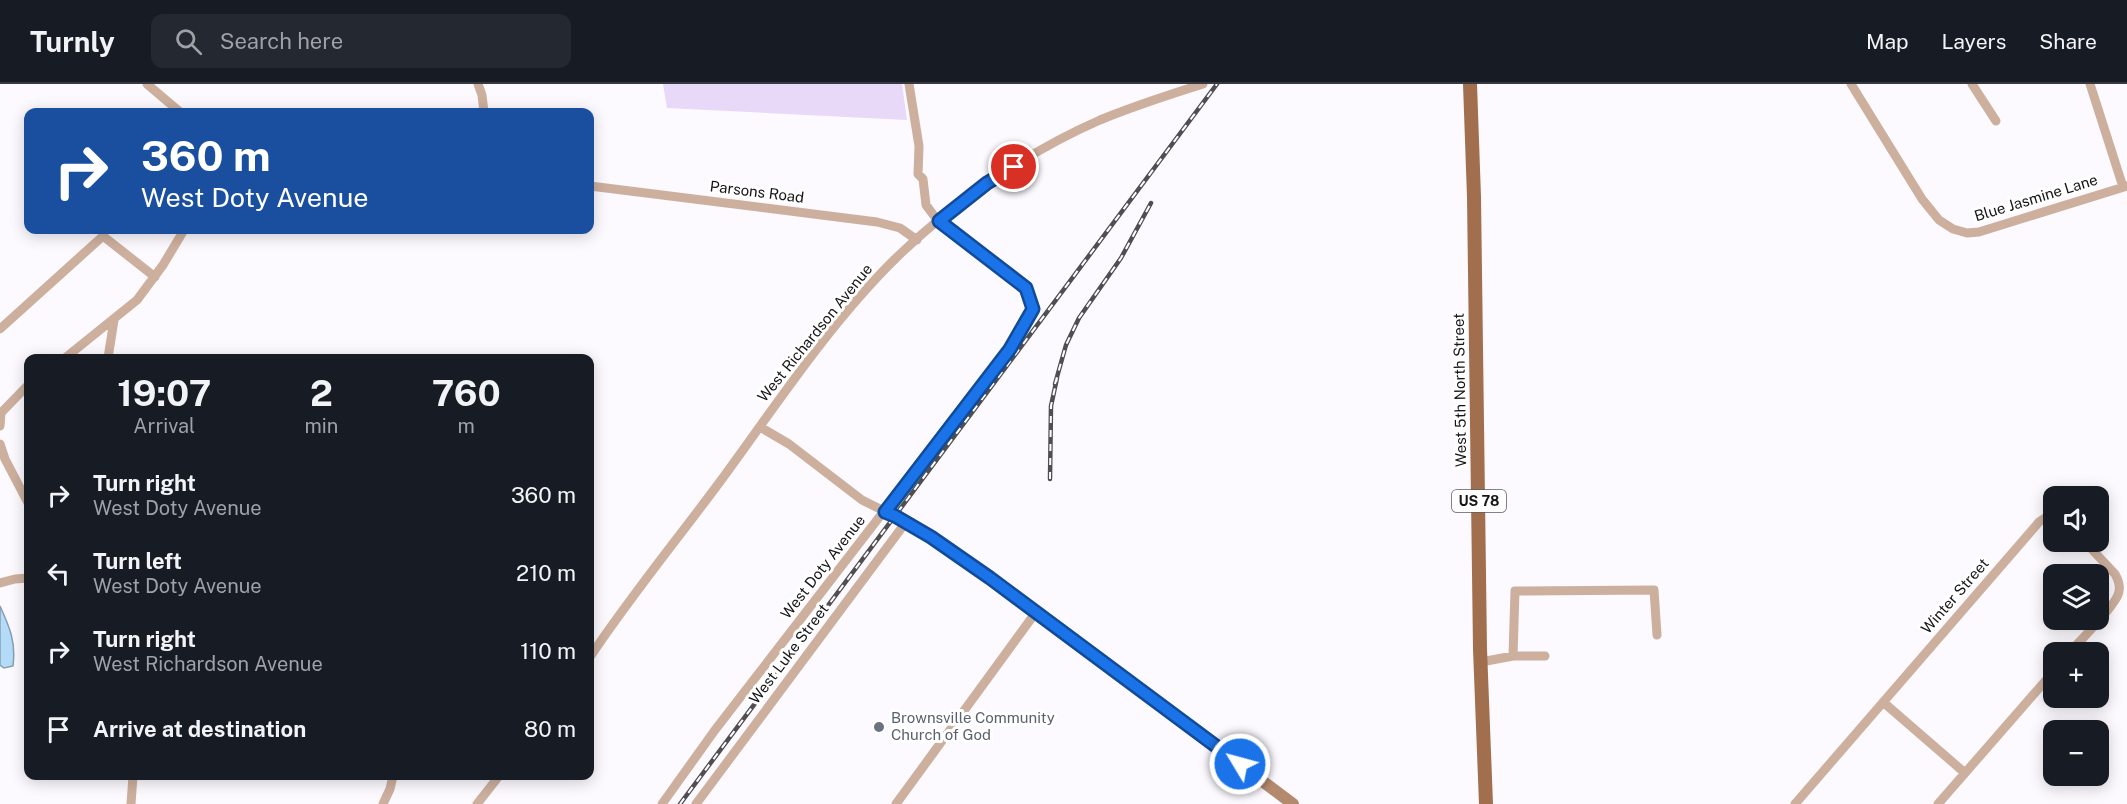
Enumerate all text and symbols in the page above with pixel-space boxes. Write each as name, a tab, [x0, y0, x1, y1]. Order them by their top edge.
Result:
search box	[151, 14, 571, 68]
text: Turnly	[30, 25, 115, 58]
icon: search	[172, 25, 205, 58]
text: Search here	[220, 28, 343, 54]
text: Map	[1866, 29, 1909, 54]
text: Layers	[1942, 29, 2006, 54]
text: Share	[2039, 29, 2097, 54]
text: 360 m	[141, 131, 271, 180]
icon: right	[42, 132, 120, 210]
pin	[988, 141, 1039, 192]
icon: arrive	[997, 150, 1030, 183]
street label: Blue Jasmine Lane	[1972, 171, 2100, 224]
street label: Parsons Road	[709, 177, 805, 206]
text: West Doty Avenue	[141, 181, 369, 213]
street label: West Richardson Avenue	[754, 260, 875, 405]
street label: West 5th North Street	[1450, 313, 1469, 467]
text: 19:07	[117, 372, 211, 414]
text: 2	[310, 372, 333, 414]
text: 760	[432, 372, 501, 414]
text: Arrival	[133, 414, 195, 438]
text: min	[304, 414, 338, 438]
text: m	[458, 414, 475, 438]
text: Turn right	[93, 470, 196, 496]
icon: right	[42, 479, 75, 512]
text: 360 m	[511, 482, 576, 508]
map controls	[2043, 486, 2109, 786]
button: sound	[2043, 486, 2109, 552]
road number: US 78	[1452, 490, 1506, 512]
text: West Doty Avenue	[93, 496, 262, 520]
street label: West Doty Avenue	[777, 512, 868, 622]
text: Turn left	[93, 548, 182, 574]
street label: Winter Street	[1917, 555, 1992, 637]
icon: left	[42, 557, 75, 590]
text: 210 m	[516, 560, 576, 586]
button: layers	[2043, 564, 2109, 630]
text: West Doty Avenue	[93, 574, 262, 598]
street label: West Luke Street	[746, 600, 832, 707]
text: Turn right	[93, 626, 196, 652]
icon: right	[42, 635, 75, 668]
text: 110 m	[520, 638, 576, 664]
button: +	[2043, 642, 2109, 708]
text: West Richardson Avenue	[93, 652, 323, 676]
place label: Brownsville Community Church of God	[891, 709, 1055, 743]
icon: arrive	[42, 713, 75, 746]
text: Arrive at destination	[93, 716, 306, 742]
text: 80 m	[524, 716, 576, 742]
marker: Brownsville Community Church of God	[872, 720, 886, 734]
button: −	[2043, 720, 2109, 786]
position arrow	[1208, 732, 1272, 796]

